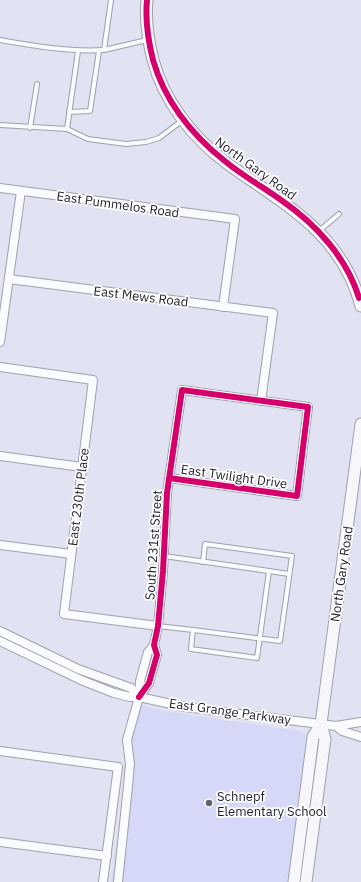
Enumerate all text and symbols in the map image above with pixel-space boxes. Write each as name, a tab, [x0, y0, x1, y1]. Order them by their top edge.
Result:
street label: North Gary Road	[212, 133, 300, 204]
street label: East Pummelos Road	[56, 187, 180, 222]
street label: East Mews Road	[93, 282, 189, 311]
street label: East 230th Place	[64, 447, 93, 547]
street label: East Twilight Drive	[180, 461, 288, 492]
street label: South 231st Street	[141, 489, 166, 601]
street label: North Gary Road	[326, 525, 357, 623]
street label: East Grange Parkway	[168, 695, 293, 729]
place label: Schnepf Elementary School	[217, 788, 327, 820]
marker: Schnepf Elementary School	[204, 798, 214, 808]

